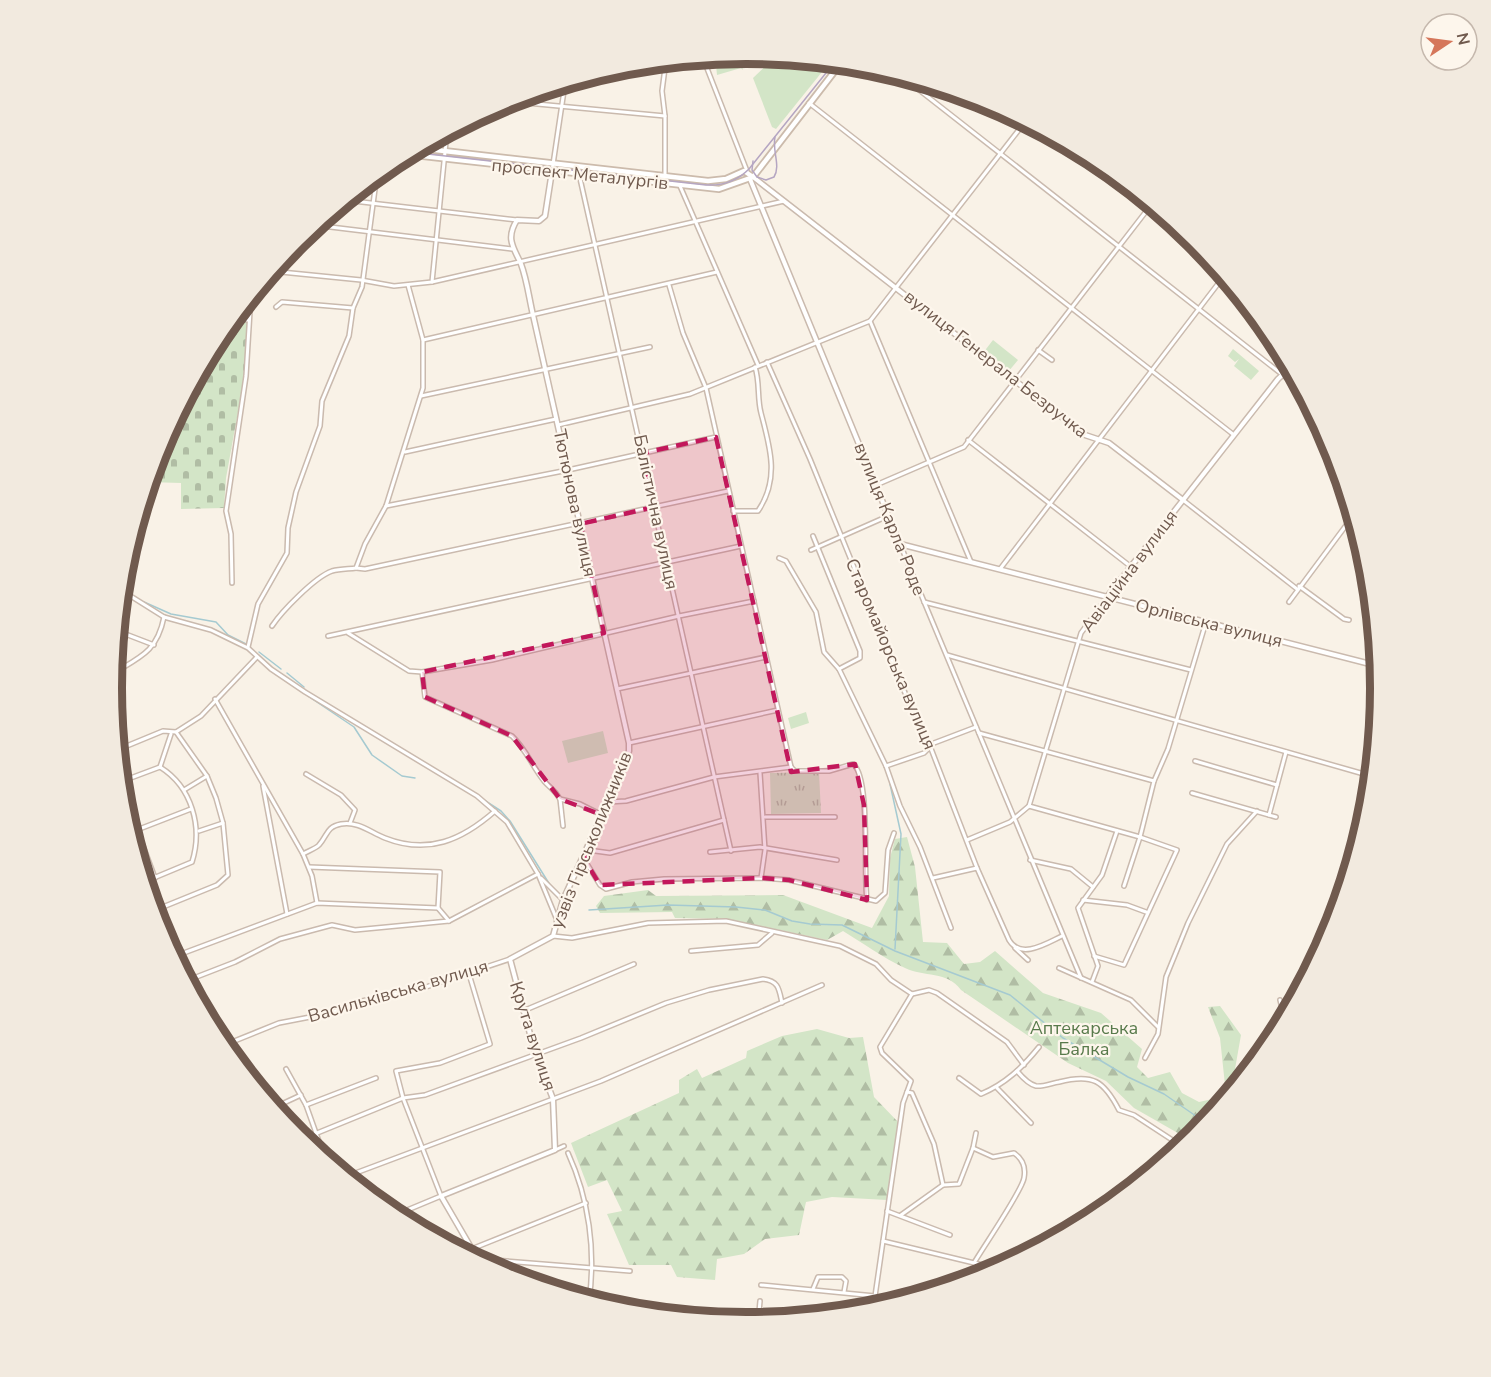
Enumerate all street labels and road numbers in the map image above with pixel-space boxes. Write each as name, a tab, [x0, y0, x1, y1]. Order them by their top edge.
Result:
street label: проспект Металургів	[490, 153, 670, 195]
street label: вулиця Генерала Безручка	[899, 285, 1093, 443]
street label: Тютюнова вулиця	[548, 427, 602, 579]
street label: Балістична вулиця	[628, 432, 684, 592]
street label: вулиця Карла Роде	[848, 439, 932, 599]
street label: Авіаційна вулиця	[1075, 505, 1183, 637]
street label: Старомайорська вулиця	[840, 555, 942, 753]
street label: Орлівська вулиця	[1133, 593, 1285, 653]
street label: узвіз Гірськолижників	[545, 748, 637, 932]
street label: Васильківська вулиця	[305, 954, 491, 1028]
street label: Крута вулиця	[504, 978, 562, 1094]

